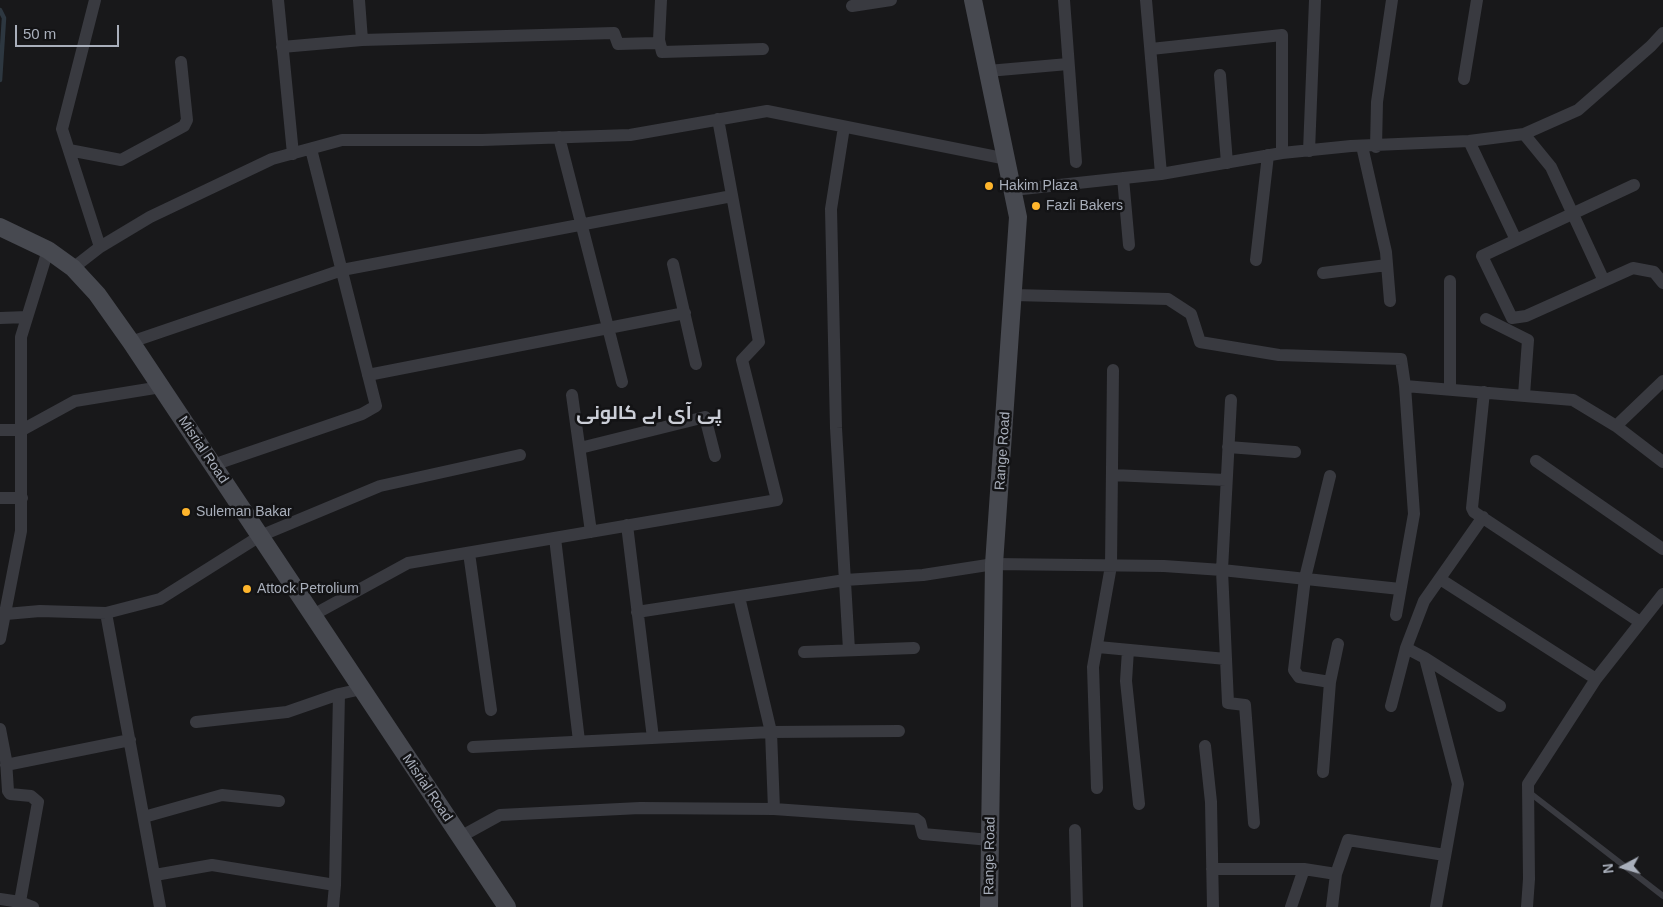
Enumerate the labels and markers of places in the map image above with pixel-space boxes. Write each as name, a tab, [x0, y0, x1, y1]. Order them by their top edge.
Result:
place label: Hakim Plaza	[999, 178, 1078, 194]
marker: Hakim Plaza	[983, 180, 995, 192]
place label: Fazli Bakers	[1046, 198, 1123, 214]
marker: Fazli Bakers	[1030, 200, 1042, 212]
place label: Suleman Bakar	[196, 504, 292, 520]
marker: Suleman Bakar	[180, 506, 192, 518]
place label: Attock Petrolium	[257, 581, 359, 597]
marker: Attock Petrolium	[241, 583, 253, 595]

